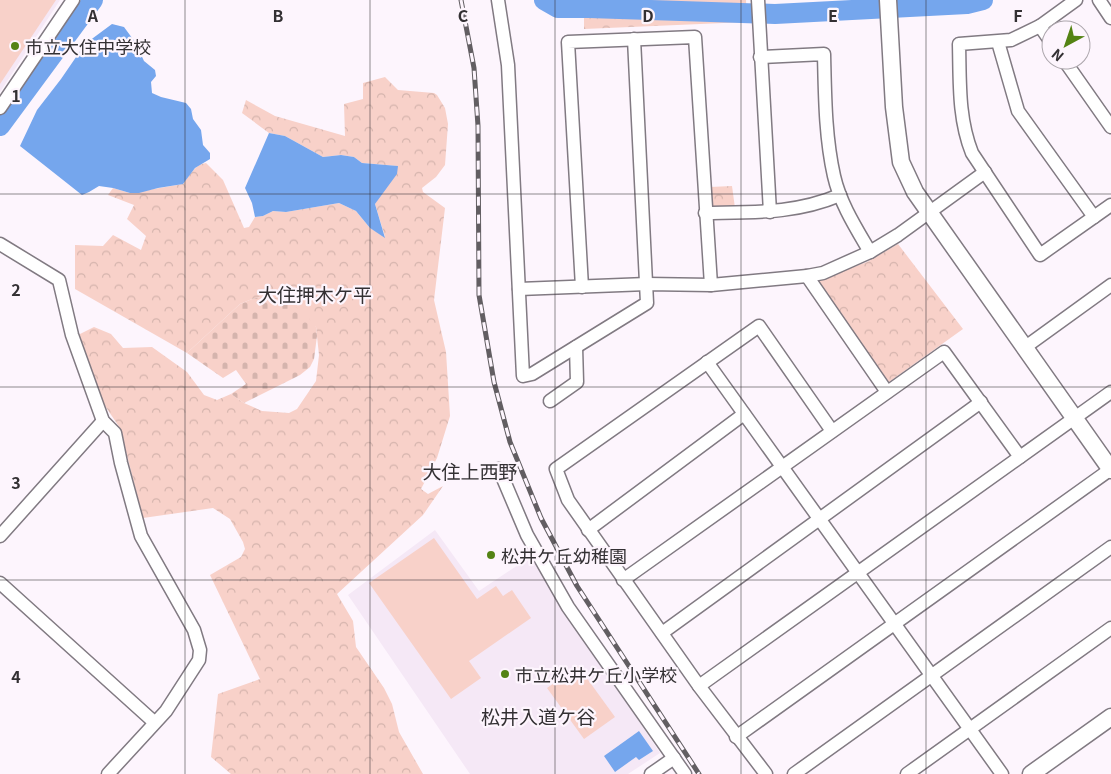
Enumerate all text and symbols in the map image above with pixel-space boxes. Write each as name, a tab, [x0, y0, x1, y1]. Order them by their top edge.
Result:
text: A	[87, 3, 99, 27]
text: B	[273, 3, 284, 27]
text: C	[458, 3, 469, 27]
text: D	[642, 3, 654, 27]
text: E	[828, 3, 838, 27]
text: F	[1013, 3, 1023, 27]
north arrow	[1041, 20, 1091, 70]
place label: 市立大住中学校	[25, 33, 151, 59]
marker: 市立大住中学校	[9, 40, 21, 52]
text: N	[1047, 45, 1067, 67]
text: 1	[11, 83, 21, 107]
text: 2	[11, 277, 21, 301]
district label: 大住押木ケ平	[258, 280, 372, 307]
district label: 大住上西野	[422, 457, 518, 484]
text: 3	[11, 470, 21, 494]
place label: 松井ケ丘幼稚園	[501, 542, 627, 568]
marker: 松井ケ丘幼稚園	[485, 549, 497, 561]
place label: 市立松井ケ丘小学校	[515, 661, 677, 687]
text: 4	[11, 664, 21, 688]
marker: 市立松井ケ丘小学校	[499, 668, 511, 680]
district label: 松井入道ケ谷	[481, 702, 595, 729]

